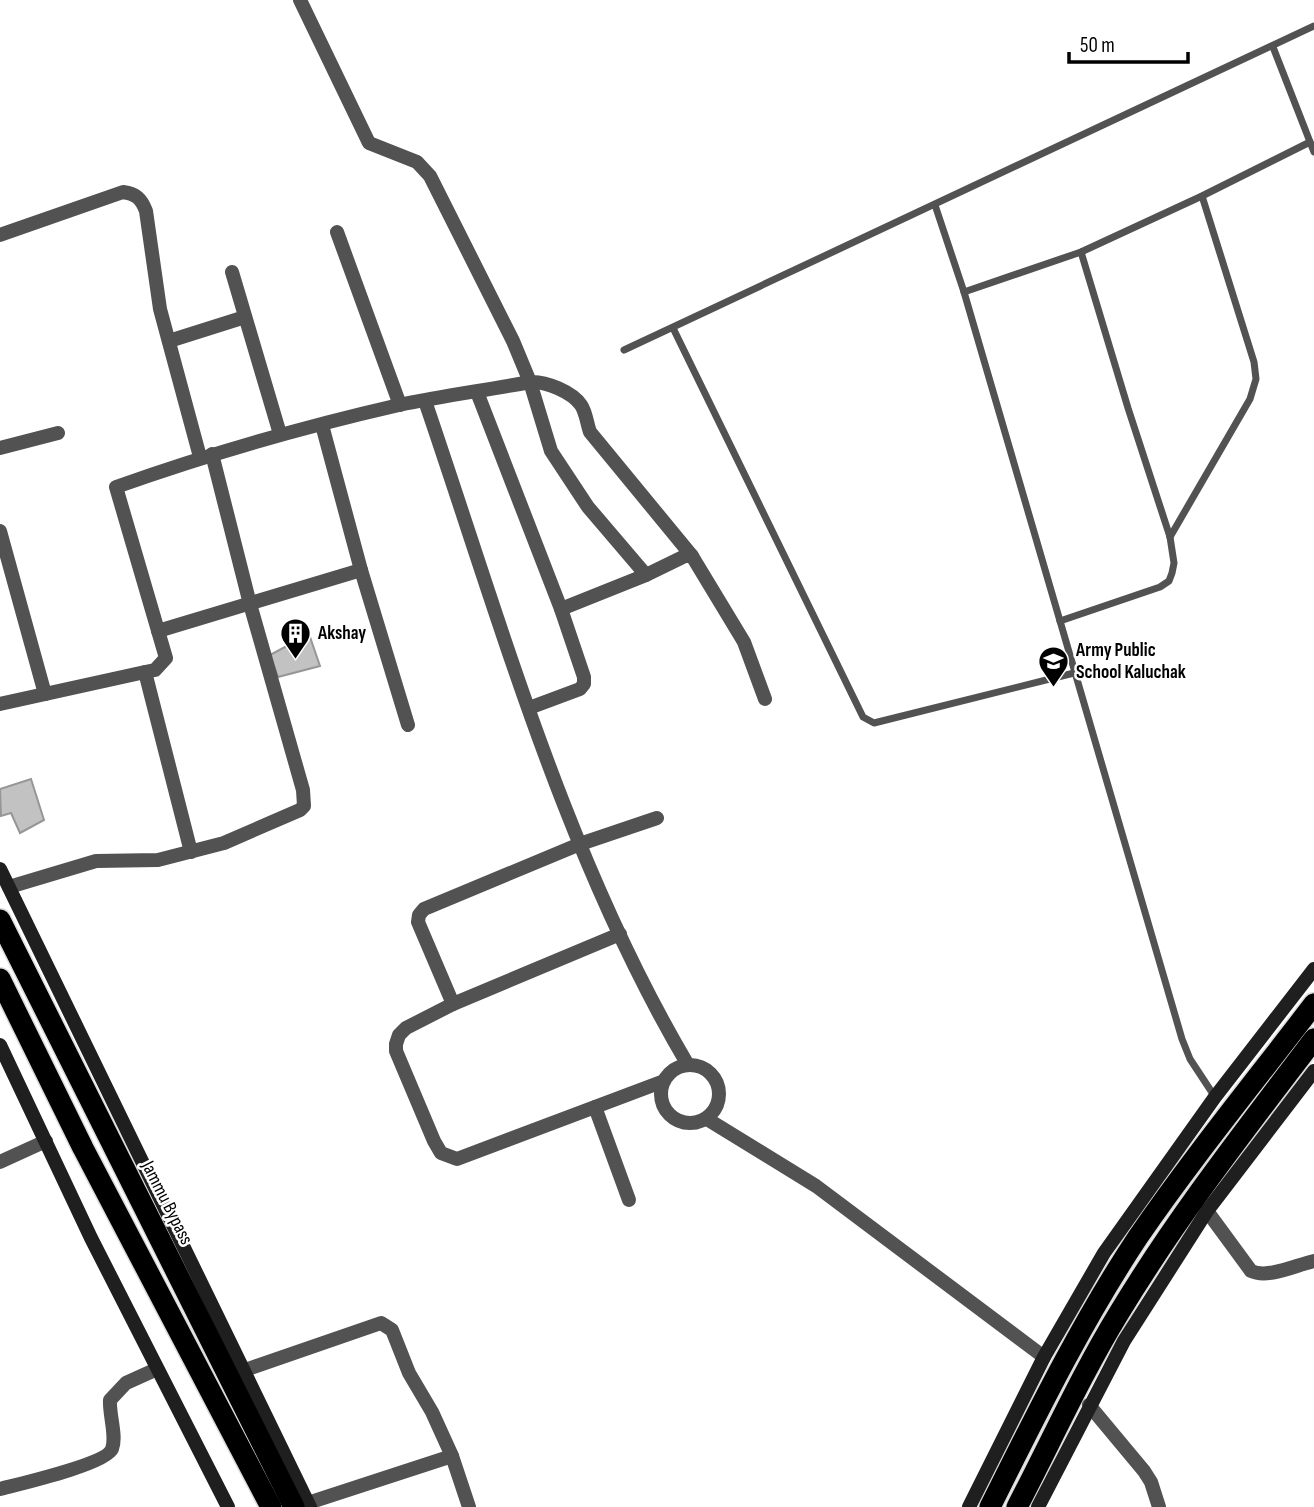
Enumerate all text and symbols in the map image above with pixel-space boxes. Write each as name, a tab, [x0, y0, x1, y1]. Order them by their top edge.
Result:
scale bar	[1069, 21, 1188, 65]
text: 50 m	[1080, 33, 1115, 58]
building icon: Akshay	[278, 616, 312, 660]
place label: Akshay	[317, 622, 366, 645]
place label: Army Public School Kaluchak	[1075, 639, 1186, 684]
school or university icon: Army Public School Kaluchak	[1036, 644, 1070, 688]
street label: Jammu Bypass	[136, 1156, 198, 1249]

